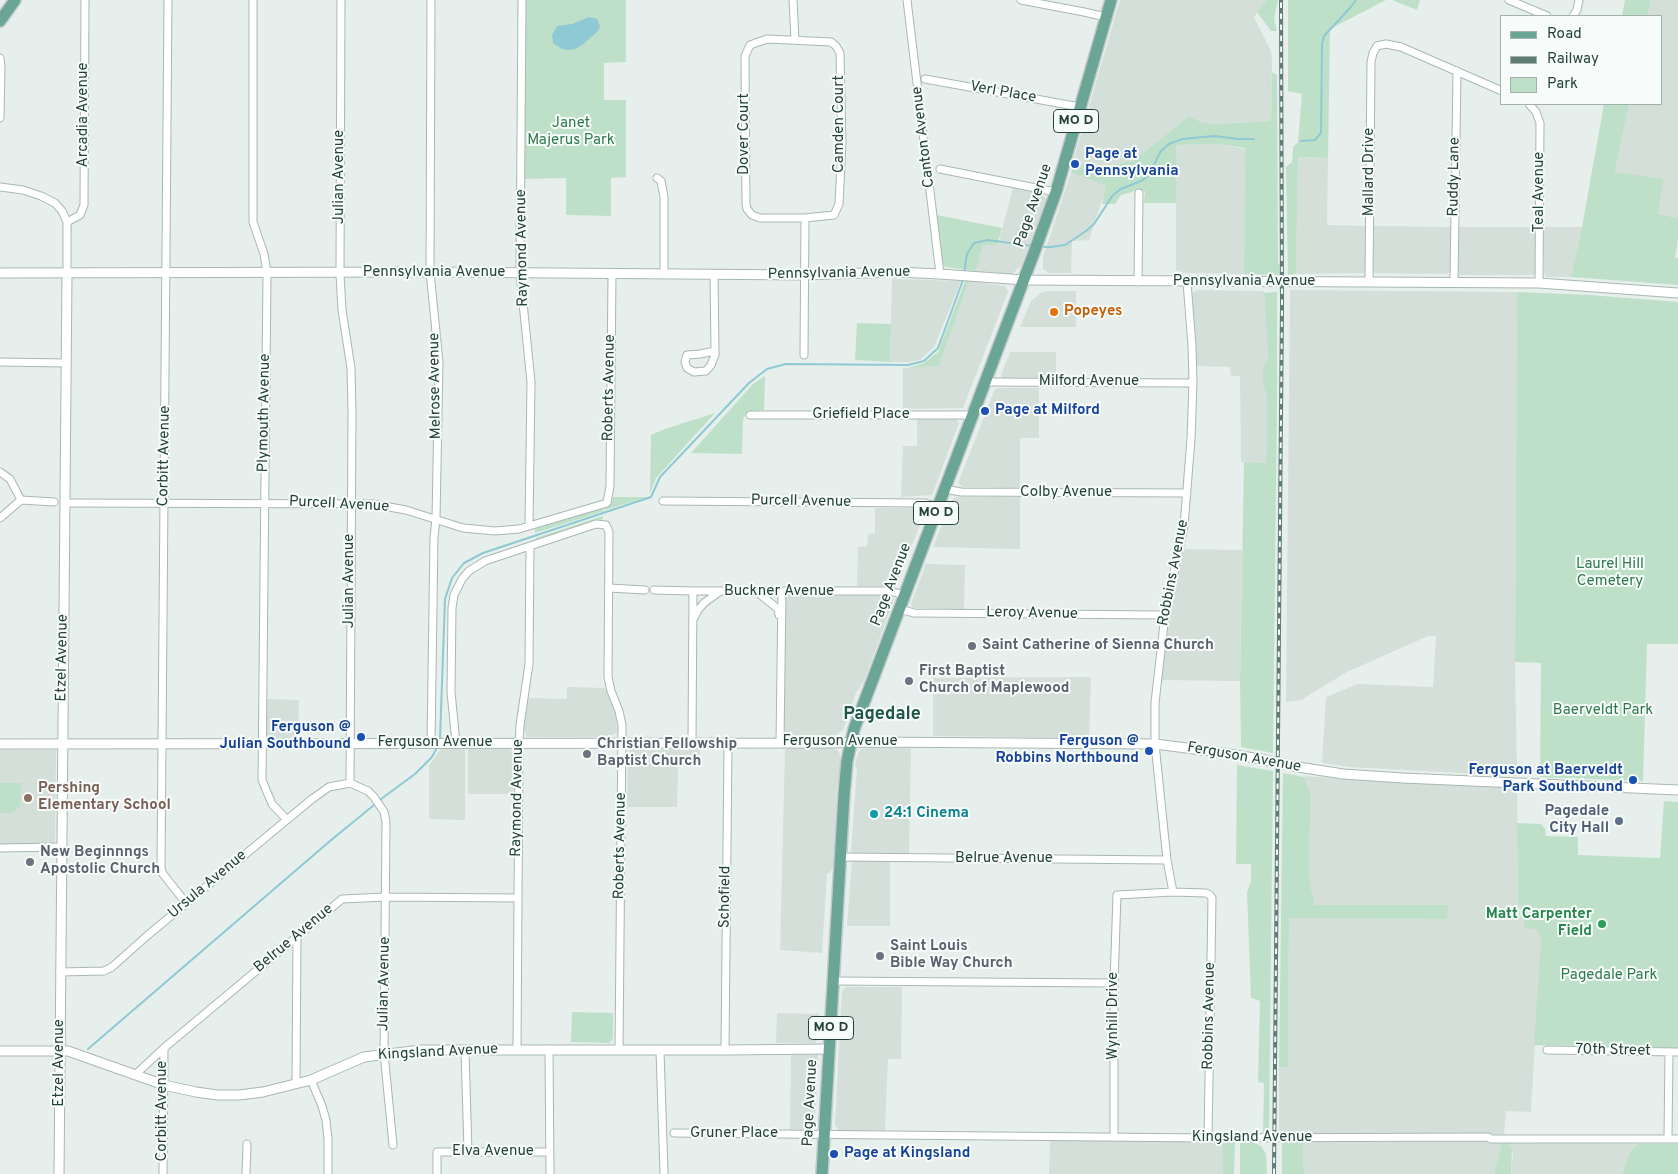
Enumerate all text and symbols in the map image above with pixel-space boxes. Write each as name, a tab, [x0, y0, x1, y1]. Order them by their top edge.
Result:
legend	[1500, 15, 1663, 105]
text: Road	[1547, 25, 1582, 44]
text: Railway	[1547, 50, 1599, 69]
street label: Arcadia Avenue	[75, 63, 93, 167]
street label: Camden Court	[831, 75, 849, 173]
text: Park	[1547, 75, 1578, 94]
street label: Verl Place	[968, 78, 1038, 108]
street label: Canton Avenue	[909, 85, 939, 189]
street label: Dover Court	[736, 93, 754, 175]
road number: MO D	[1054, 110, 1098, 132]
park label: Janet Majerus Park	[527, 115, 615, 150]
street label: Mallard Drive	[1361, 128, 1379, 216]
street label: Julian Avenue	[331, 130, 349, 224]
street label: Ruddy Lane	[1445, 137, 1465, 217]
place label: Page at Pennsylvania	[1085, 146, 1179, 181]
street label: Teal Avenue	[1531, 152, 1549, 232]
marker: Page at Pennsylvania	[1069, 158, 1081, 170]
street label: Page Avenue	[1011, 162, 1057, 250]
street label: Raymond Avenue	[513, 189, 533, 307]
street label: Pennsylvania Avenue	[363, 264, 505, 282]
street label: Pennsylvania Avenue	[767, 264, 911, 284]
street label: Pennsylvania Avenue	[1173, 273, 1315, 291]
place label: Popeyes	[1064, 303, 1123, 321]
marker: Popeyes	[1048, 306, 1060, 318]
street label: Melrose Avenue	[426, 333, 446, 439]
street label: Roberts Avenue	[600, 334, 620, 442]
street label: Plymouth Avenue	[255, 354, 275, 472]
street label: Milford Avenue	[1039, 373, 1139, 391]
place label: Page at Milford	[995, 402, 1100, 420]
street label: Corbitt Avenue	[155, 405, 175, 507]
marker: Page at Milford	[979, 405, 991, 417]
street label: Griefield Place	[812, 406, 910, 424]
street label: Colby Avenue	[1020, 484, 1112, 502]
street label: Purcell Avenue	[751, 492, 851, 512]
street label: Purcell Avenue	[288, 493, 390, 517]
road number: MO D	[914, 502, 958, 524]
street label: Robbins Avenue	[1155, 518, 1193, 628]
street label: Julian Avenue	[341, 534, 359, 628]
street label: Page Avenue	[868, 541, 916, 629]
park label: Laurel Hill Cemetery	[1576, 556, 1644, 591]
street label: Buckner Avenue	[724, 583, 834, 601]
street label: Leroy Avenue	[986, 604, 1078, 624]
street label: Etzel Avenue	[53, 614, 73, 702]
place label: Saint Catherine of Sienna Church	[982, 637, 1214, 655]
marker: Saint Catherine of Sienna Church	[966, 640, 978, 652]
place label: First Baptist Church of Maplewood	[919, 663, 1069, 698]
marker: First Baptist Church of Maplewood	[903, 675, 915, 687]
park label: Baerveldt Park	[1553, 702, 1653, 720]
district label: Pagedale	[843, 704, 921, 726]
place label: Ferguson @ Julian Southbound	[220, 719, 351, 754]
marker: Ferguson @ Julian Southbound	[355, 731, 367, 743]
street label: Ferguson Avenue	[782, 733, 898, 751]
place label: Ferguson @ Robbins Northbound	[995, 733, 1139, 768]
street label: Ferguson Avenue	[377, 734, 493, 752]
place label: Christian Fellowship Baptist Church	[597, 736, 737, 771]
street label: Raymond Avenue	[508, 739, 528, 857]
street label: Ferguson Avenue	[1186, 739, 1302, 777]
marker: Ferguson @ Robbins Northbound	[1143, 745, 1155, 757]
marker: Christian Fellowship Baptist Church	[581, 748, 593, 760]
place label: Ferguson at Baerveldt Park Southbound	[1469, 762, 1623, 797]
marker: Ferguson at Baerveldt Park Southbound	[1627, 774, 1639, 786]
place label: Pershing Elementary School	[38, 780, 171, 815]
marker: Pershing Elementary School	[22, 792, 34, 804]
street label: Roberts Avenue	[611, 792, 631, 900]
place label: Pagedale City Hall	[1544, 803, 1609, 838]
place label: 24:1 Cinema	[884, 805, 969, 823]
marker: 24:1 Cinema	[868, 808, 880, 820]
marker: Pagedale City Hall	[1613, 815, 1625, 827]
place label: New Beginnngs Apostolic Church	[40, 844, 160, 879]
street label: Ursula Avenue	[165, 847, 251, 923]
street label: Belrue Avenue	[955, 850, 1053, 868]
marker: New Beginnngs Apostolic Church	[24, 856, 36, 868]
street label: Schofield	[716, 866, 736, 928]
street label: Belrue Avenue	[251, 901, 337, 977]
place label: Matt Carpenter Field	[1486, 906, 1592, 941]
marker: Matt Carpenter Field	[1596, 918, 1608, 930]
street label: Julian Avenue	[375, 937, 395, 1031]
place label: Saint Louis Bible Way Church	[890, 938, 1013, 973]
marker: Saint Louis Bible Way Church	[874, 950, 886, 962]
street label: Robbins Avenue	[1200, 962, 1220, 1070]
park label: Pagedale Park	[1561, 967, 1657, 985]
street label: Wynhill Drive	[1105, 972, 1123, 1060]
road number: MO D	[808, 1016, 854, 1040]
street label: Etzel Avenue	[51, 1019, 69, 1107]
street label: Kingsland Avenue	[377, 1041, 499, 1065]
street label: 70th Street	[1575, 1041, 1651, 1061]
street label: Page Avenue	[800, 1059, 822, 1147]
street label: Corbitt Avenue	[154, 1061, 172, 1161]
street label: Gruner Place	[690, 1125, 778, 1143]
street label: Kingsland Avenue	[1192, 1129, 1312, 1147]
street label: Elva Avenue	[452, 1143, 534, 1161]
place label: Page at Kingsland	[844, 1145, 970, 1163]
marker: Page at Kingsland	[828, 1148, 840, 1160]

